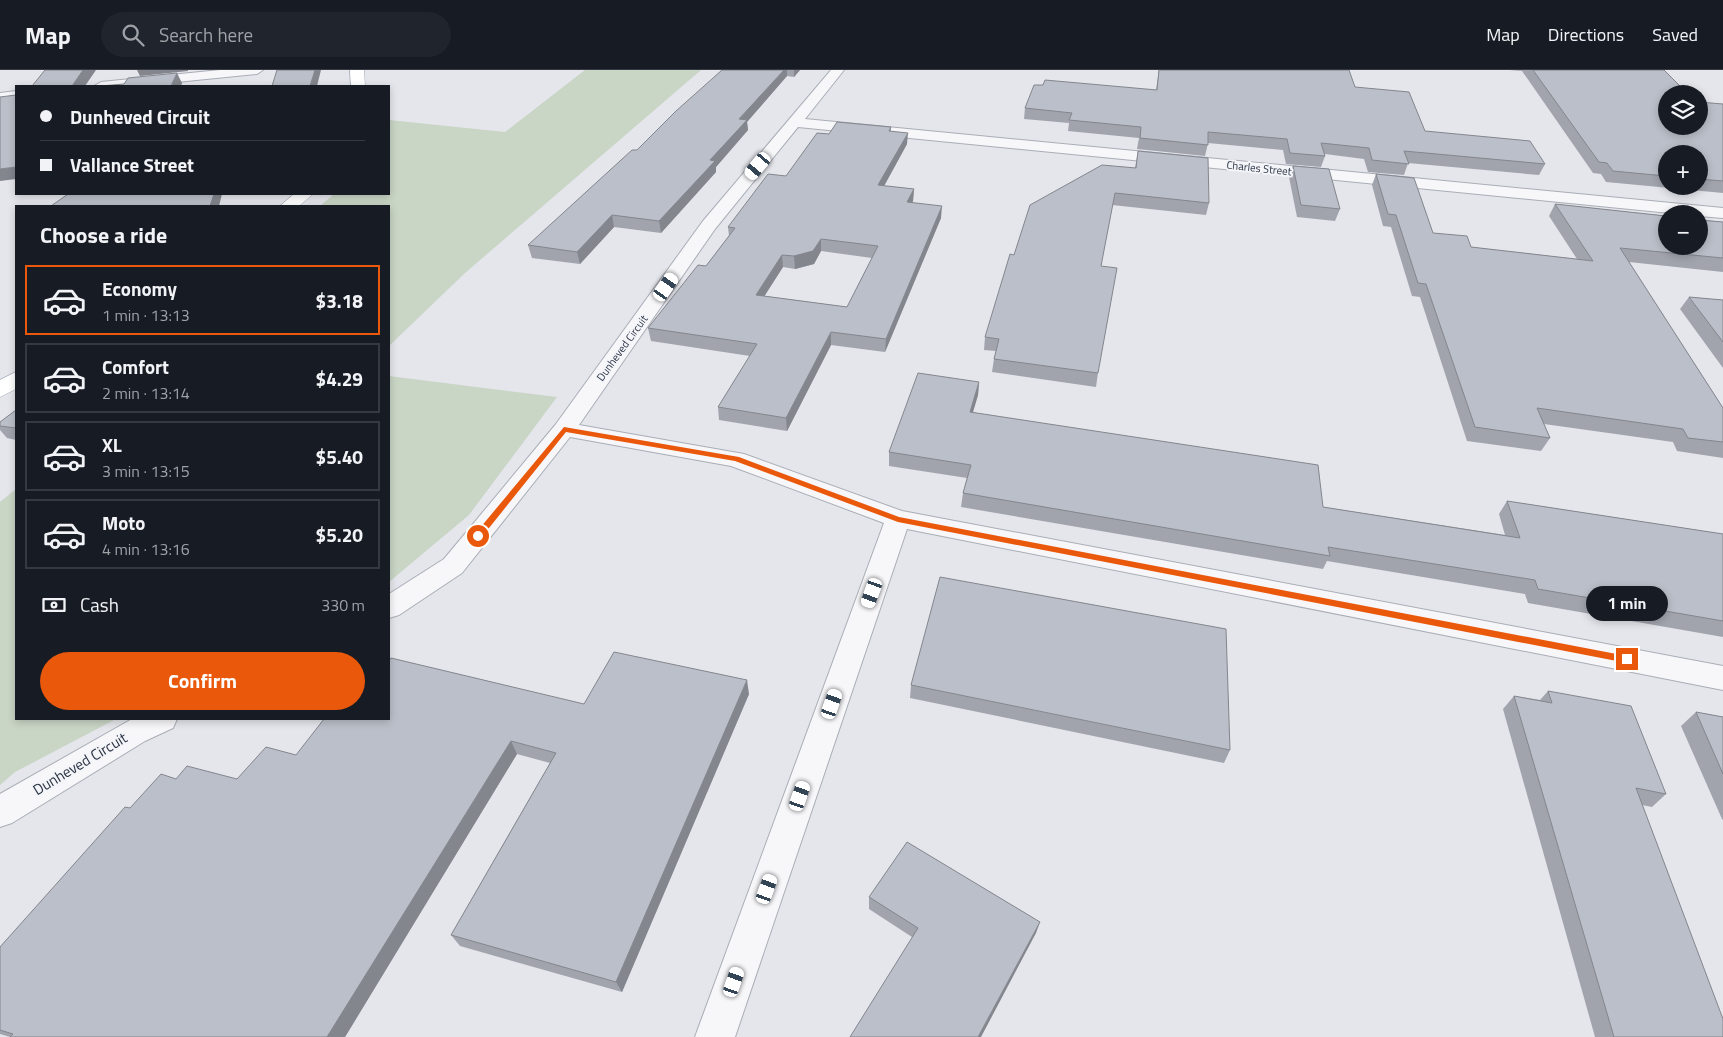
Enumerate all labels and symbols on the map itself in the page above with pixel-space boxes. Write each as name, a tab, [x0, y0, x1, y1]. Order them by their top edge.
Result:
car	[742, 150, 773, 182]
street label: Charles Street	[1226, 157, 1292, 179]
car	[651, 270, 680, 304]
street label: Dunheved Circuit	[593, 312, 652, 384]
route start	[467, 525, 489, 547]
car	[859, 576, 884, 610]
callout: 1 min	[1586, 586, 1668, 622]
route end	[1616, 648, 1638, 670]
car	[820, 687, 843, 721]
street label: Dunheved Circuit	[28, 726, 132, 801]
car	[788, 779, 811, 813]
car	[754, 872, 779, 906]
car	[722, 965, 745, 999]

